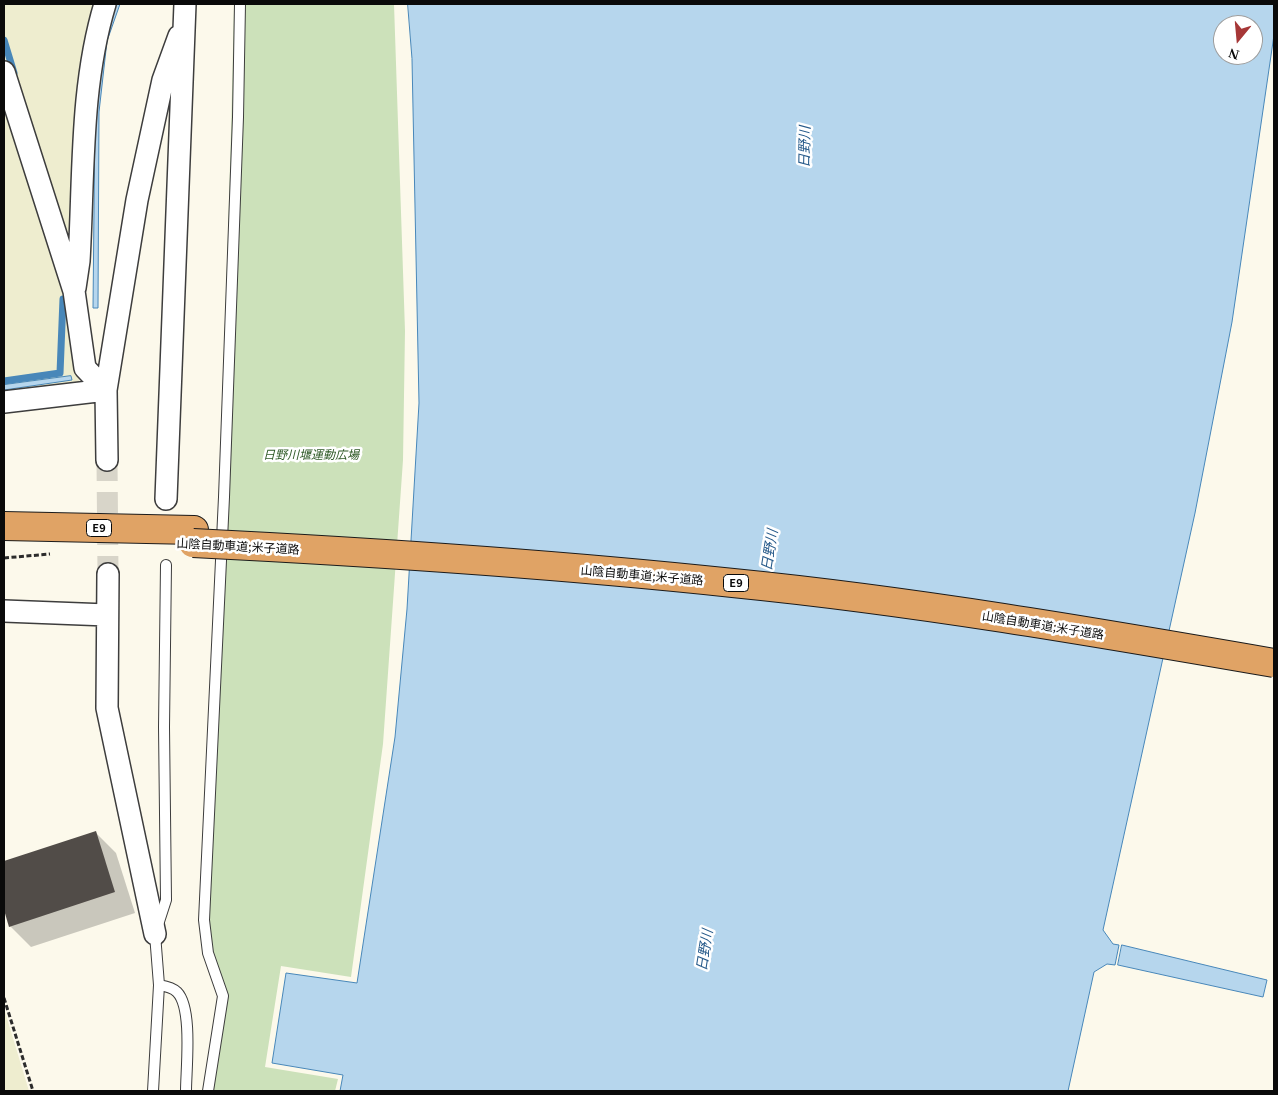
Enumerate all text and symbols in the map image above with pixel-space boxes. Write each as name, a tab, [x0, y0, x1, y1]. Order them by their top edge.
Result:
north arrow	[1213, 15, 1263, 65]
text: N	[1227, 45, 1241, 63]
water label: 日野川	[795, 126, 813, 168]
park label: 日野川堰運動広場	[263, 447, 359, 461]
road number: E9	[86, 520, 112, 536]
water label: 日野川	[757, 528, 781, 572]
street label: 山陰自動車道;米子道路	[176, 536, 300, 556]
street label: 山陰自動車道;米子道路	[580, 562, 704, 588]
road number: E9	[724, 574, 748, 592]
street label: 山陰自動車道;米子道路	[981, 608, 1105, 642]
water label: 日野川	[692, 928, 716, 972]

